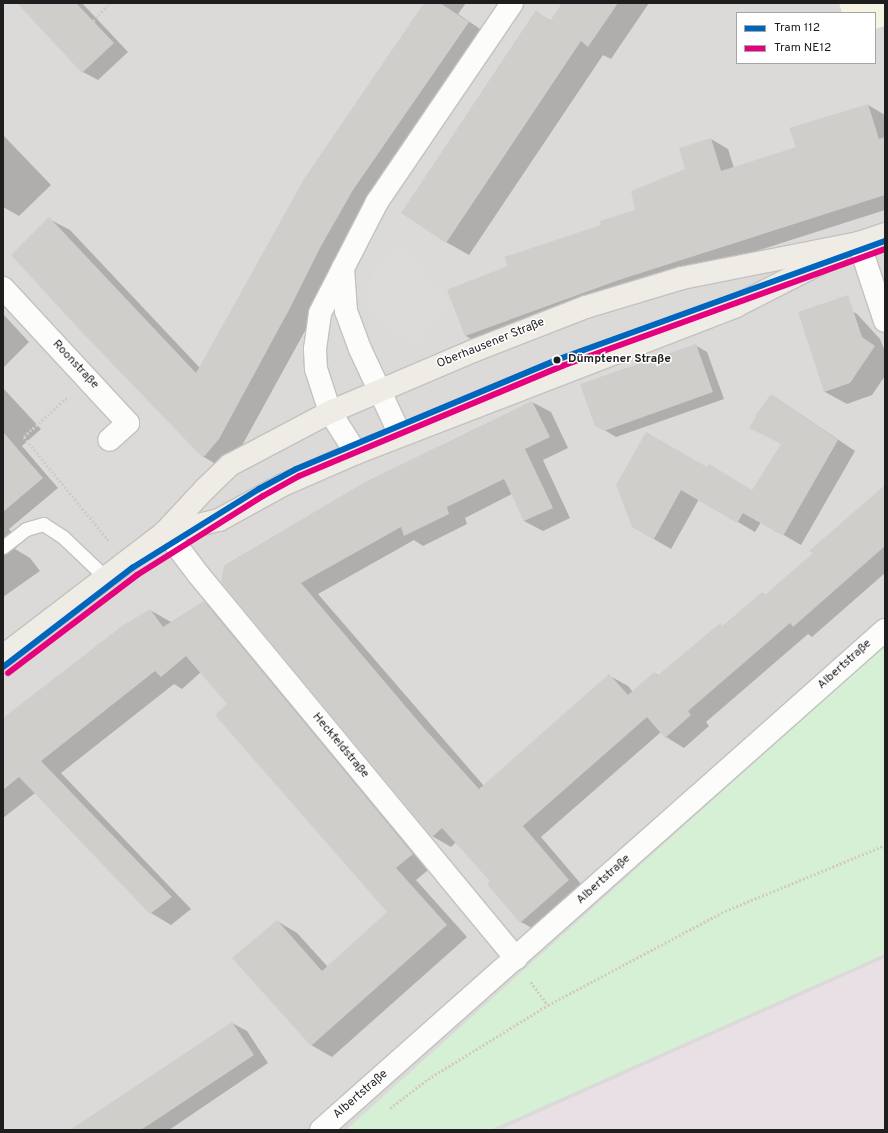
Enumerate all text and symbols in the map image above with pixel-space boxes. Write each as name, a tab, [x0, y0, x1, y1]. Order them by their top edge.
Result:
legend	[736, 12, 876, 64]
text: Tram 112	[774, 20, 820, 36]
text: Tram NE12	[774, 40, 831, 56]
street label: Oberhausener Straße	[435, 316, 547, 372]
street label: Roonstraße	[49, 338, 101, 392]
marker: Dümptener Straße	[550, 353, 564, 367]
place label: Dümptener Straße	[568, 353, 671, 367]
street label: Albertstraße	[815, 637, 875, 693]
street label: Heckfeldstraße	[309, 710, 371, 782]
street label: Albertstraße	[574, 852, 634, 908]
street label: Albertstraße	[331, 1067, 391, 1123]

